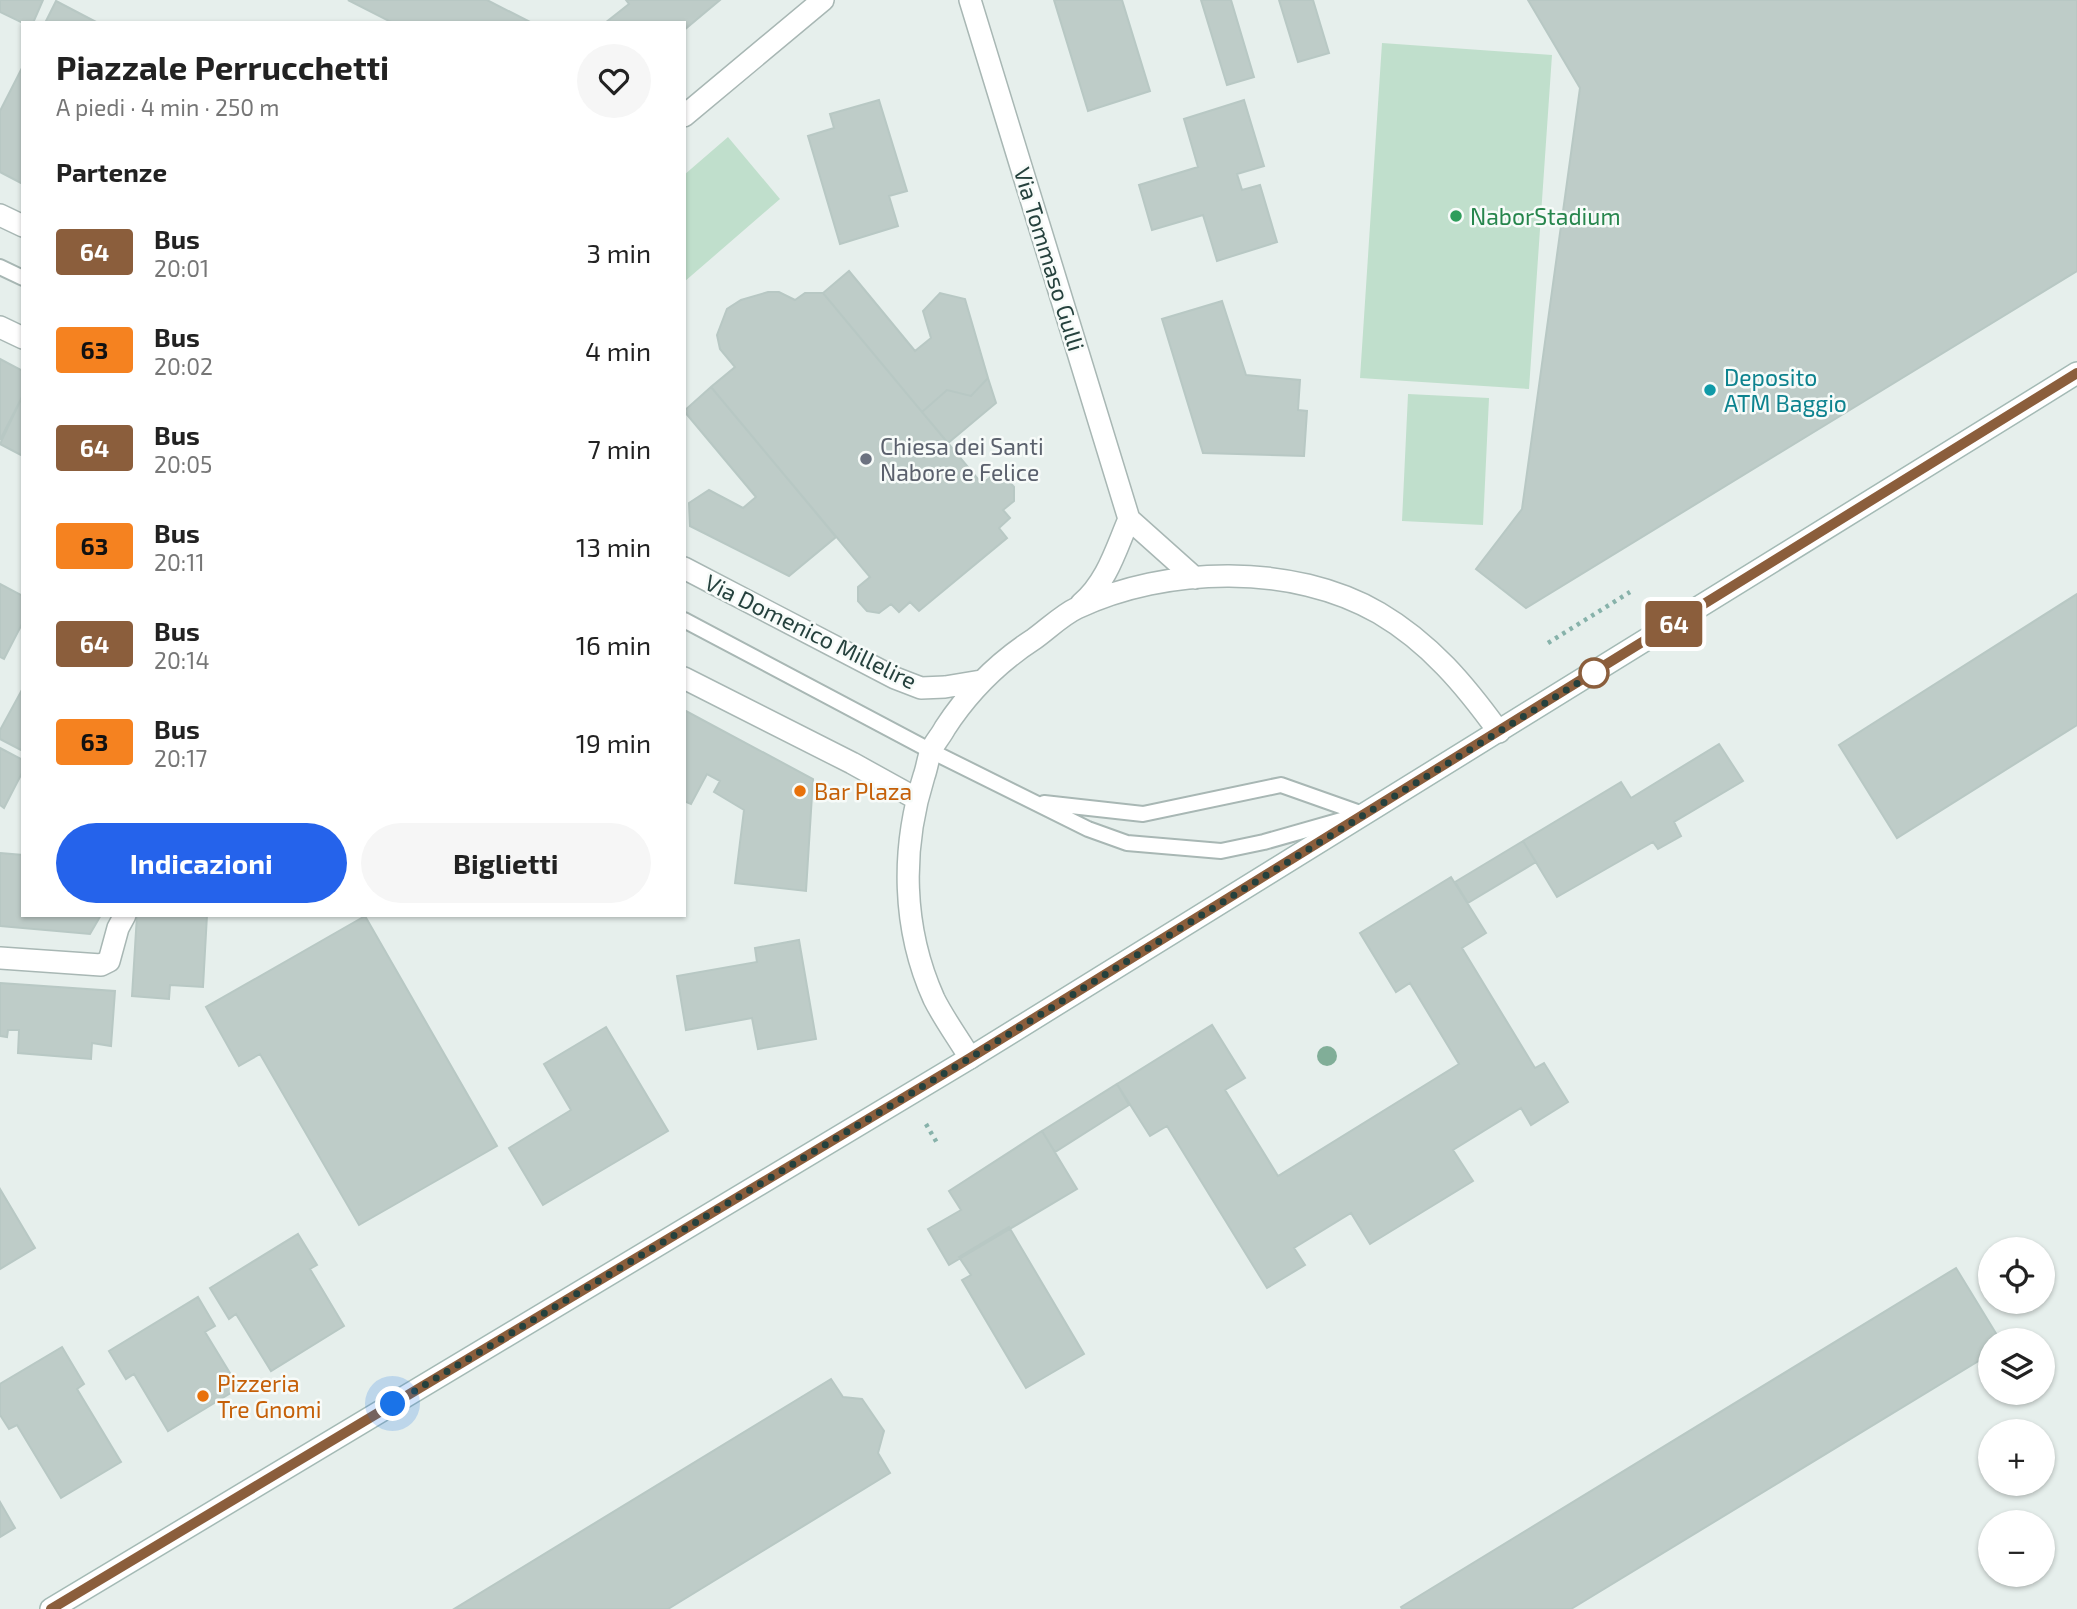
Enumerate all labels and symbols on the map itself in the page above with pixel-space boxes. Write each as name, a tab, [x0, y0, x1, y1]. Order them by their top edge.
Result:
street label: Via Tommaso Gulli	[1009, 164, 1091, 354]
place label: NaborStadium	[1470, 202, 1621, 230]
marker: NaborStadium	[1448, 208, 1464, 224]
place label: Deposito ATM Baggio	[1724, 363, 1847, 417]
marker: Deposito ATM Baggio	[1702, 382, 1718, 398]
place label: Chiesa dei Santi Nabore e Felice	[880, 432, 1044, 486]
marker: Chiesa dei Santi Nabore e Felice	[858, 451, 874, 467]
street label: Via Domenico Millelire	[700, 567, 922, 695]
line badge: 64	[1642, 601, 1706, 647]
unlabelled marker	[1579, 658, 1609, 688]
place label: Bar Plaza	[814, 777, 912, 805]
marker: Bar Plaza	[792, 783, 808, 799]
place label: Pizzeria Tre Gnomi	[217, 1369, 321, 1423]
your location	[375, 1386, 410, 1421]
marker: Pizzeria Tre Gnomi	[195, 1388, 211, 1404]

